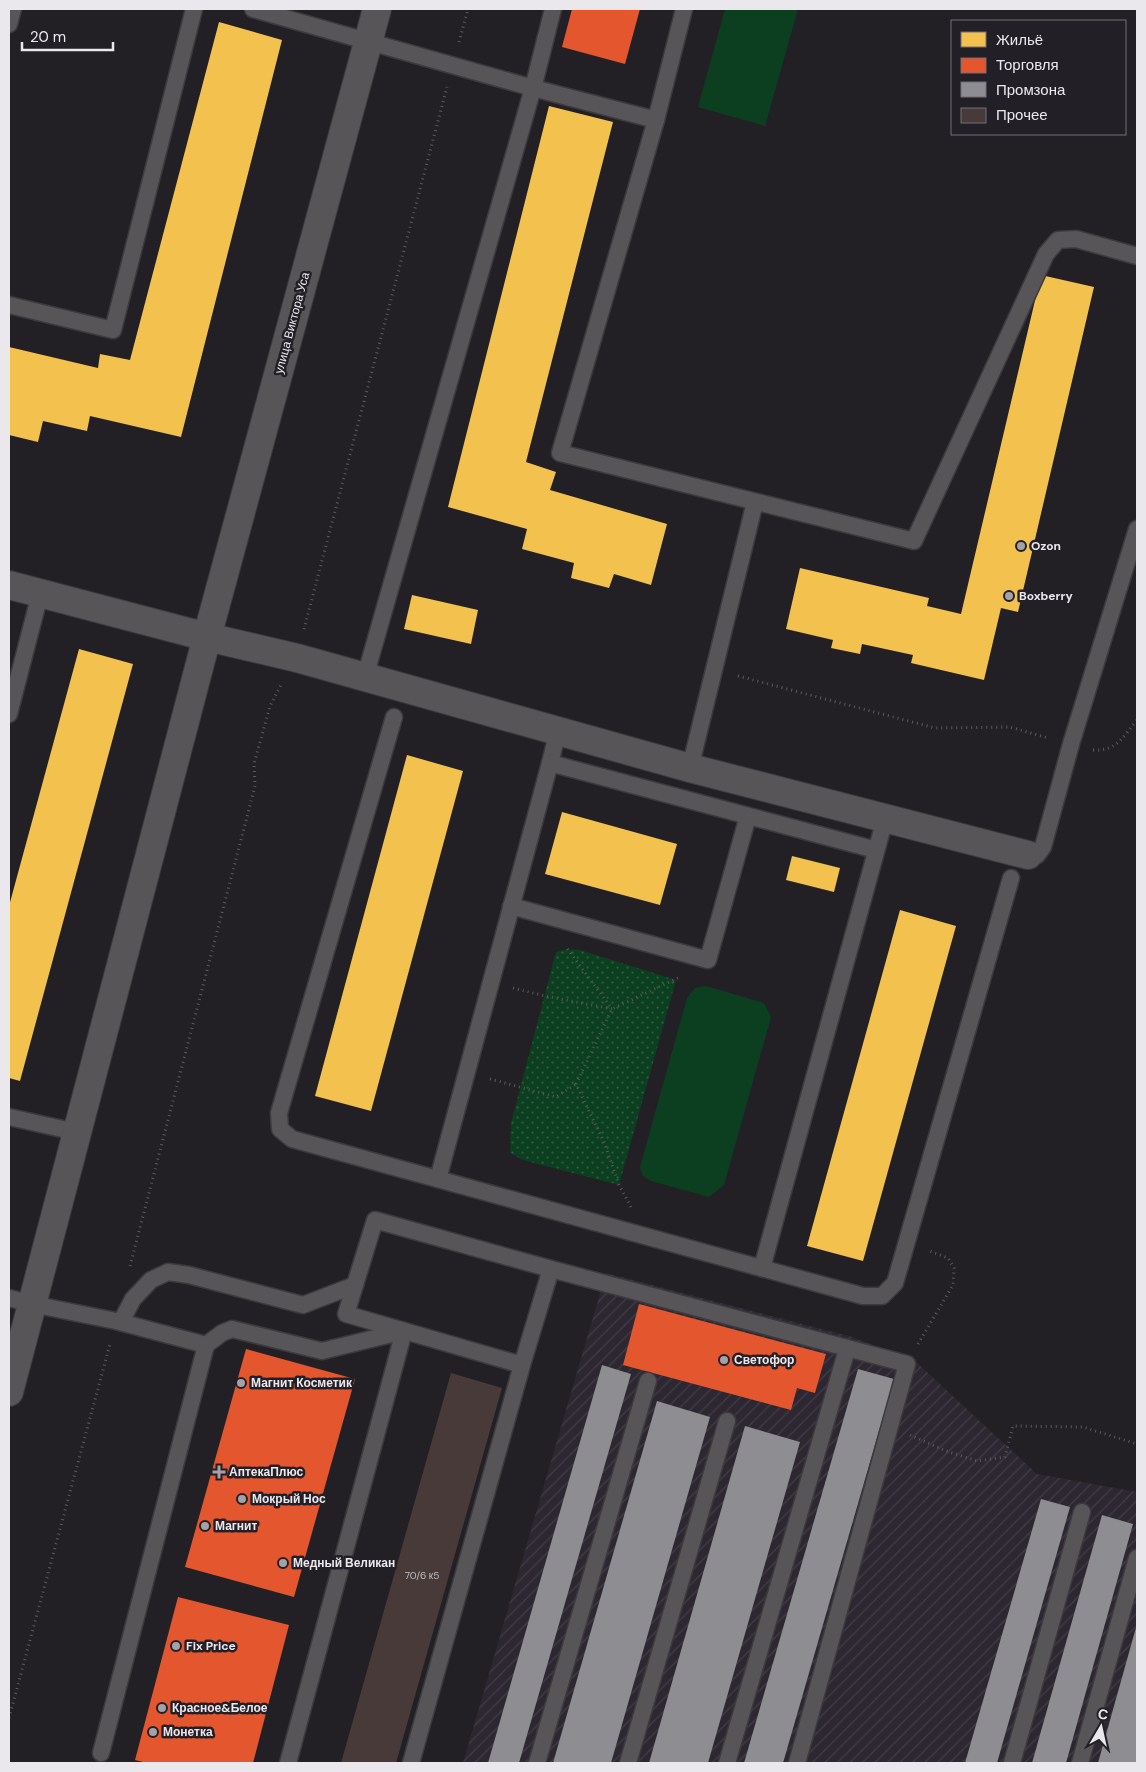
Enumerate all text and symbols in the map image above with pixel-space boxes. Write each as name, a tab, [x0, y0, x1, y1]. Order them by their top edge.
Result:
scale bar	[22, 20, 114, 52]
legend	[951, 20, 1126, 135]
text: 20 m	[30, 27, 66, 47]
text: Жильё	[996, 30, 1043, 50]
text: Торговля	[996, 55, 1059, 75]
text: Промзона	[996, 80, 1066, 100]
text: Прочее	[996, 105, 1048, 125]
street label: улица Виктора Уса	[271, 270, 313, 375]
place label: Ozon	[1031, 538, 1061, 554]
marker: Ozon	[1015, 540, 1027, 552]
place label: Boxberry	[1019, 588, 1073, 604]
marker: Boxberry	[1003, 590, 1015, 602]
place label: Светофор	[734, 1352, 794, 1368]
marker: Светофор	[718, 1354, 730, 1366]
place label: Магнит Косметик	[251, 1375, 353, 1391]
marker: Магнит Косметик	[235, 1377, 247, 1389]
place label: АптекаПлюс	[229, 1464, 303, 1480]
marker: АптекаПлюс	[213, 1466, 225, 1478]
place label: Мокрый Нос	[252, 1491, 326, 1507]
marker: Мокрый Нос	[236, 1493, 248, 1505]
place label: Магнит	[215, 1518, 257, 1534]
marker: Магнит	[199, 1520, 211, 1532]
place label: Медный Великан	[293, 1555, 395, 1571]
marker: Медный Великан	[277, 1557, 289, 1569]
house number: 70/6 к5	[405, 1569, 439, 1582]
place label: Fix Price	[186, 1638, 236, 1654]
marker: Fix Price	[170, 1640, 182, 1652]
place label: Красное&Белое	[172, 1700, 268, 1716]
marker: Красное&Белое	[156, 1702, 168, 1714]
north arrow	[1076, 1702, 1126, 1752]
text: С	[1097, 1704, 1109, 1724]
place label: Монетка	[163, 1724, 213, 1740]
marker: Монетка	[147, 1726, 159, 1738]

